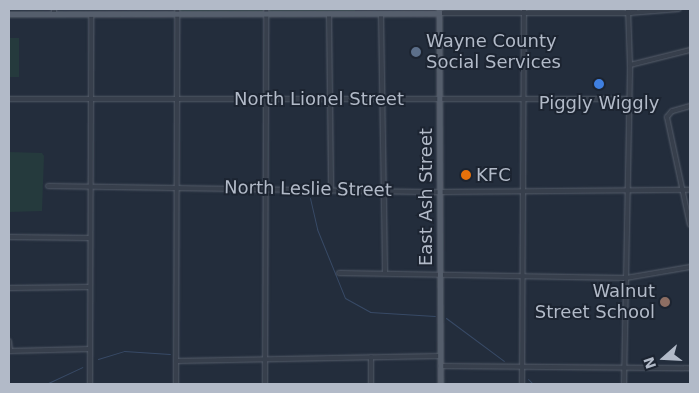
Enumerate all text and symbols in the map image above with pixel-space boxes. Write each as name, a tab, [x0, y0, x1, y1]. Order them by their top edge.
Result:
place label: Wayne County Social Services	[426, 31, 561, 74]
marker: Wayne County Social Services	[410, 46, 422, 58]
marker: Piggly Wiggly	[593, 78, 605, 90]
street label: North Lionel Street	[234, 88, 404, 110]
place label: Piggly Wiggly	[539, 92, 659, 114]
street label: East Ash Street	[415, 128, 437, 266]
place label: KFC	[476, 164, 511, 186]
marker: KFC	[460, 169, 472, 181]
street label: North Leslie Street	[224, 177, 392, 201]
place label: Walnut Street School	[535, 281, 655, 324]
marker: Walnut Street School	[659, 296, 671, 308]
north arrow	[639, 333, 689, 383]
text: N	[640, 355, 659, 371]

